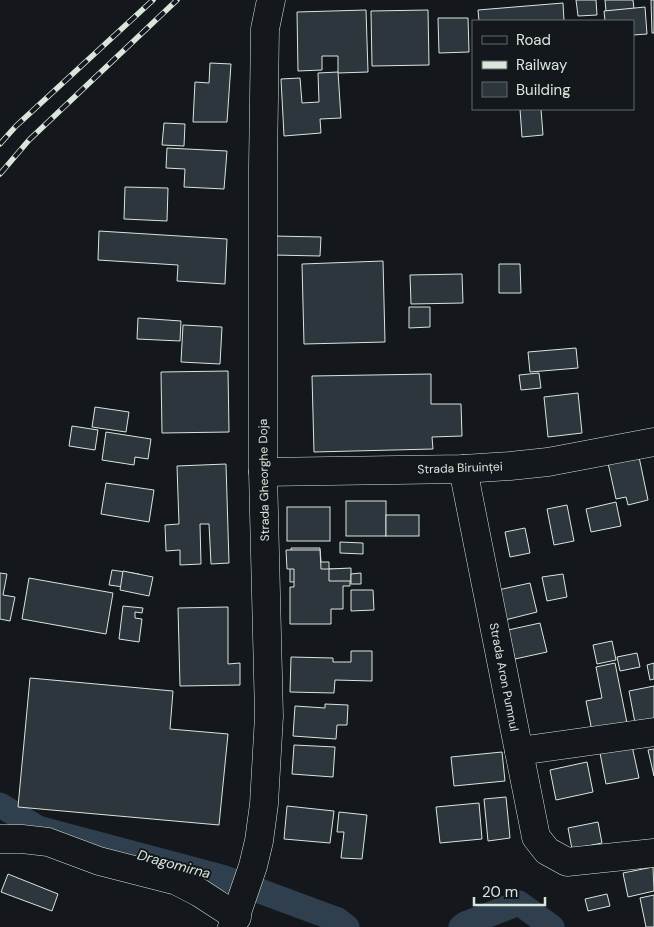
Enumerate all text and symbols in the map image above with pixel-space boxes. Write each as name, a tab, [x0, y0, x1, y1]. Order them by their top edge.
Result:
legend	[472, 20, 634, 110]
text: Road	[516, 30, 551, 50]
text: Railway	[516, 55, 568, 75]
text: Building	[516, 80, 571, 100]
street label: Strada Gheorghe Doja	[255, 419, 273, 541]
street label: Strada Biruinței	[417, 459, 503, 477]
street label: Strada Aron Pumnul	[486, 621, 522, 733]
water label: Dragomirna	[135, 846, 213, 882]
scale bar	[474, 874, 545, 906]
text: 20 m	[482, 882, 518, 902]

